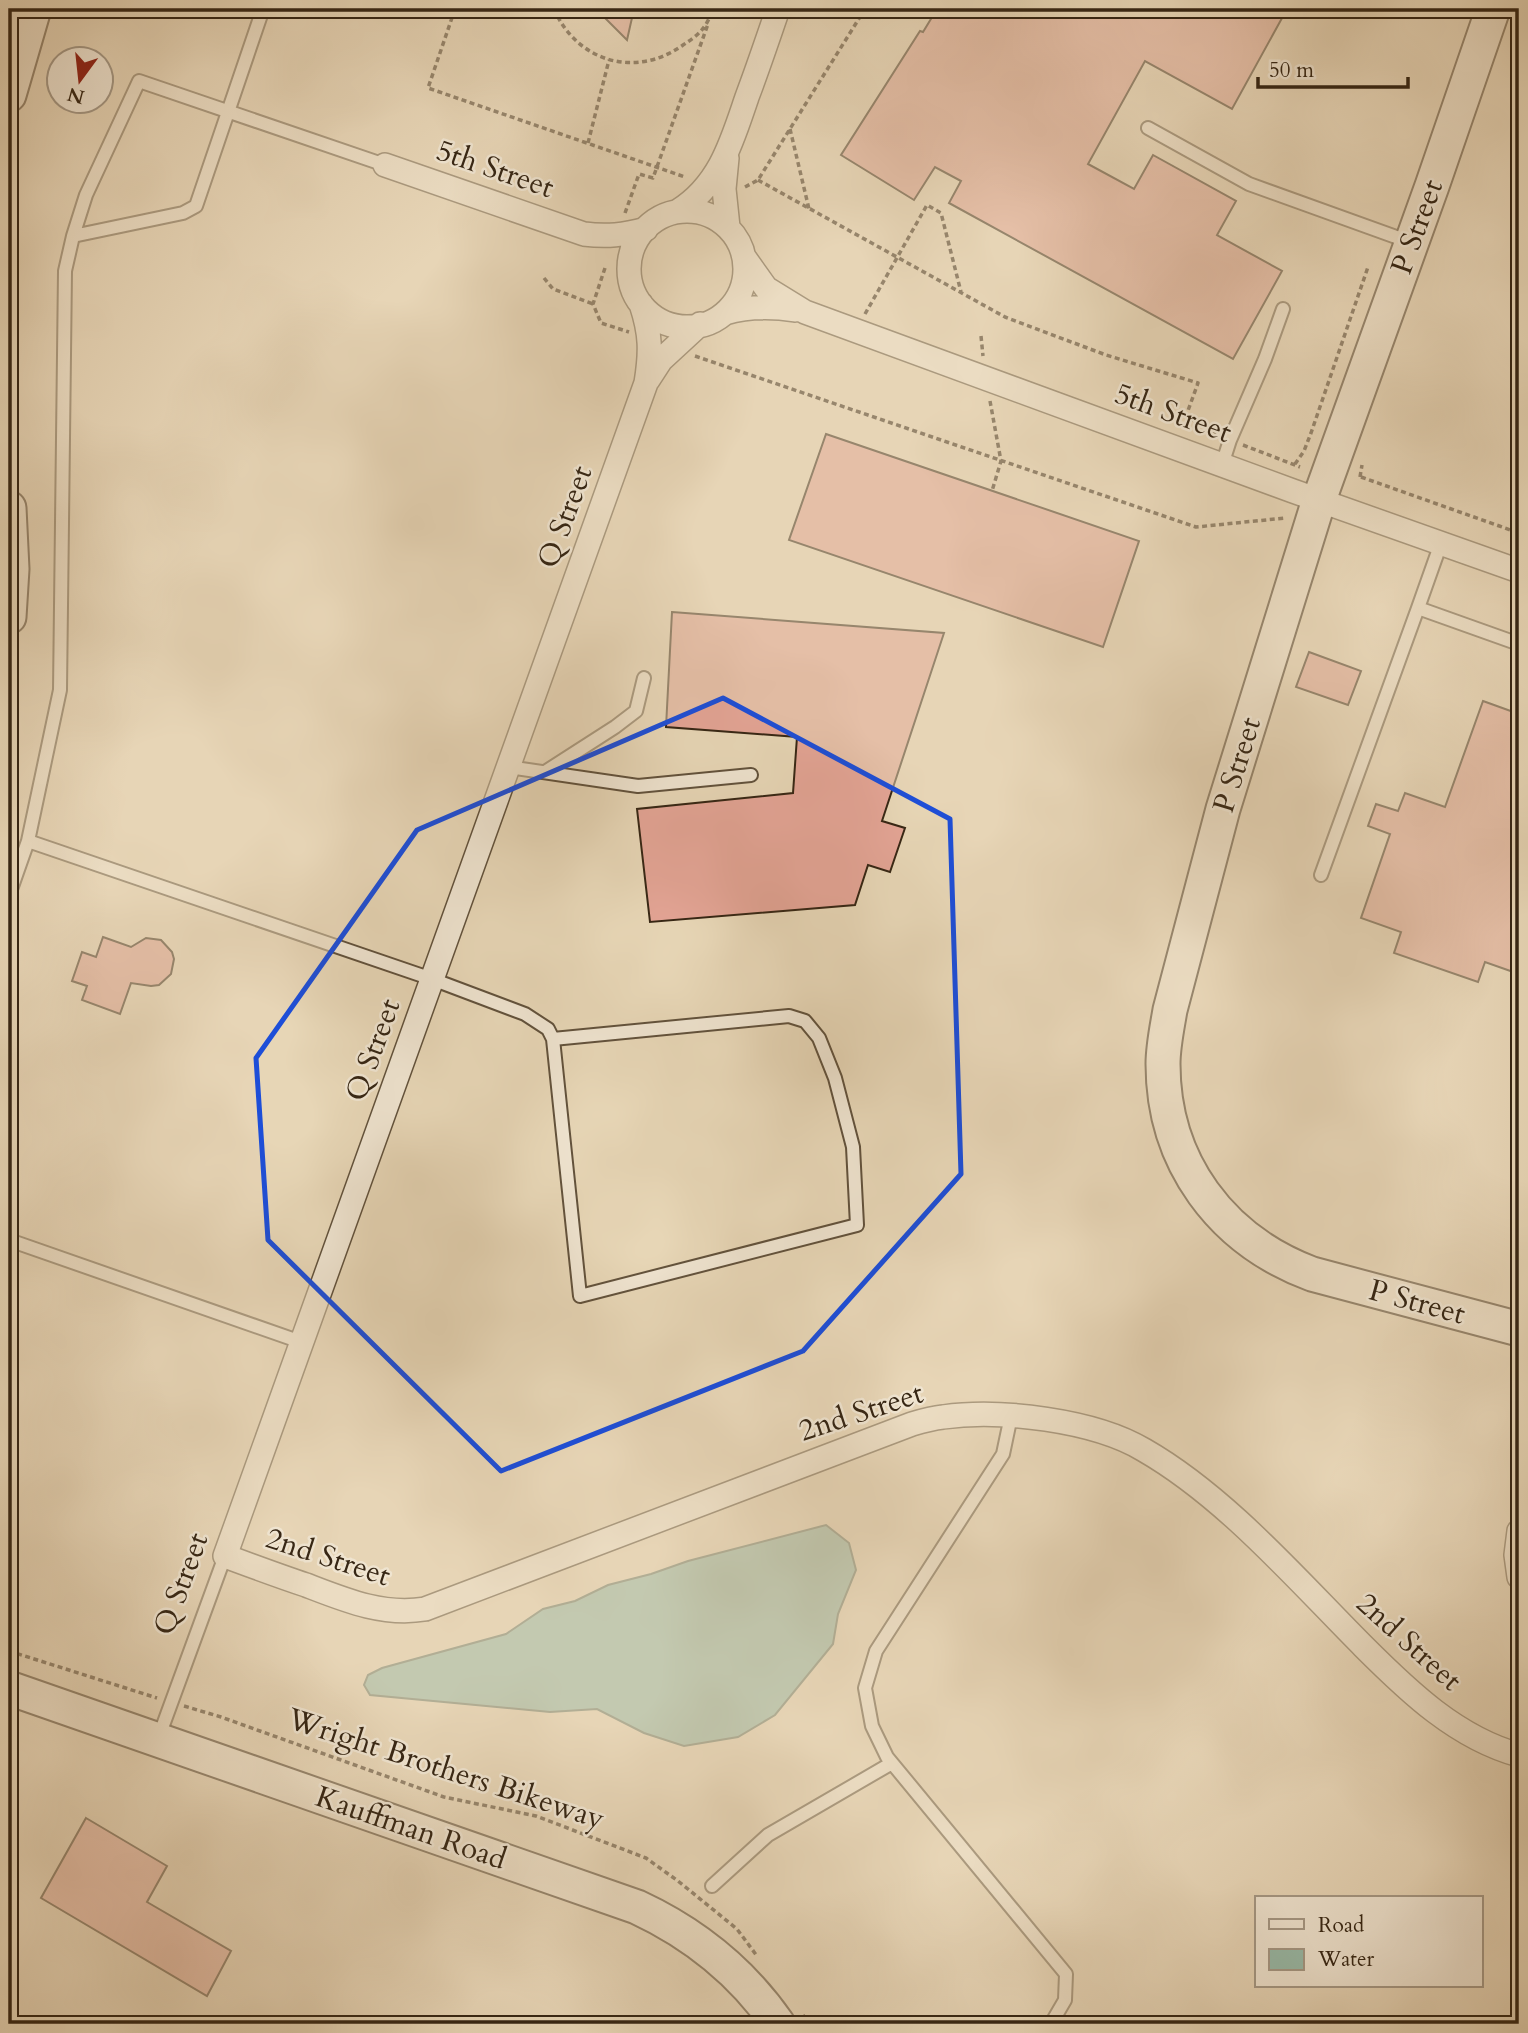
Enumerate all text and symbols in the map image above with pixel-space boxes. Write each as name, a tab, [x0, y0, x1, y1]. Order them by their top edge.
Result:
north arrow	[46, 46, 116, 116]
scale bar	[1258, 46, 1409, 90]
text: 50 m	[1269, 56, 1314, 85]
text: N	[64, 81, 87, 110]
street label: 5th Street	[431, 130, 560, 208]
street label: P Street	[1381, 173, 1453, 280]
street label: 5th Street	[1109, 373, 1238, 453]
street label: Q Street	[528, 460, 603, 574]
street label: P Street	[1203, 712, 1271, 818]
street label: Q Street	[336, 993, 411, 1107]
street label: P Street	[1364, 1270, 1470, 1335]
street label: 2nd Street	[794, 1372, 929, 1451]
street label: 2nd Street	[261, 1518, 396, 1597]
street label: Q Street	[144, 1527, 219, 1641]
street label: 2nd Street	[1347, 1584, 1471, 1701]
street label: Wright Brothers Bikeway	[281, 1698, 610, 1840]
street label: Kauffman Road	[310, 1776, 512, 1880]
legend	[1255, 1896, 1482, 1988]
text: Road	[1318, 1911, 1364, 1940]
text: Water	[1317, 1945, 1374, 1974]

